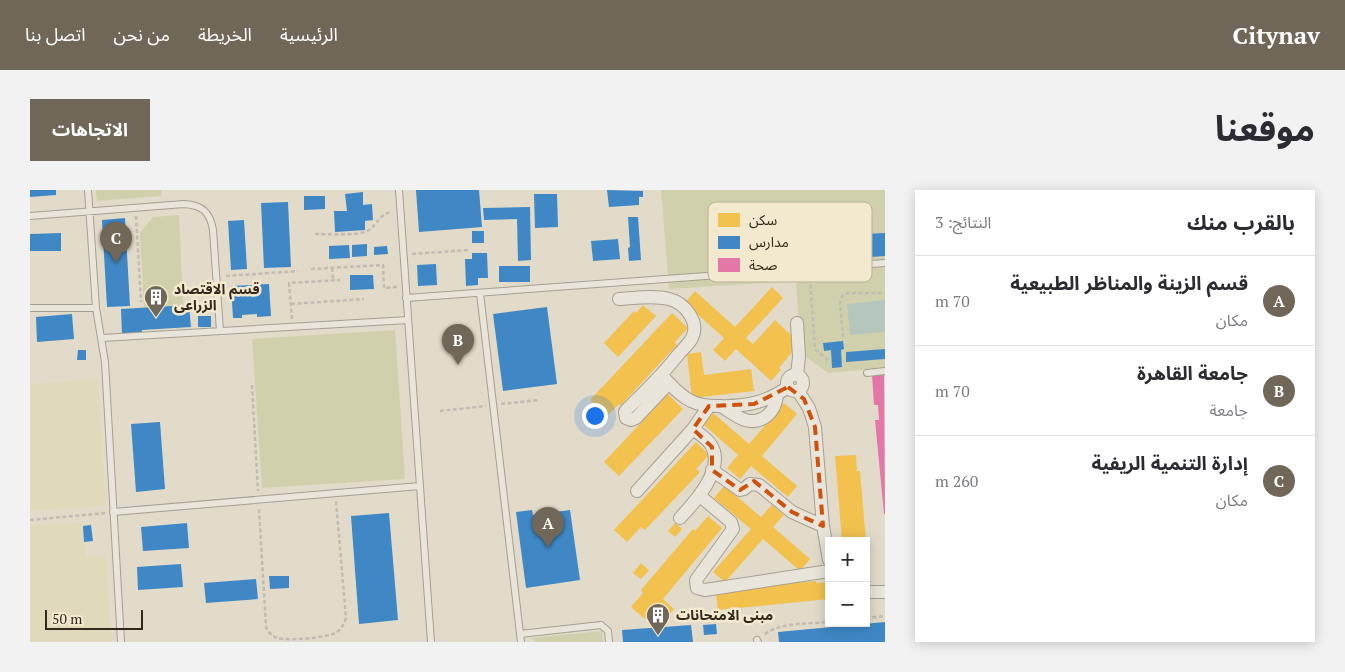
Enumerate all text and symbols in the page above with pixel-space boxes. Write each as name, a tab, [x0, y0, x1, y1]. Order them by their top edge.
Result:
text: Citynav	[1233, 19, 1320, 51]
text: اتصل بنا	[25, 22, 86, 46]
text: من نحن	[114, 22, 170, 46]
text: الخريطة	[198, 22, 252, 46]
text: الرئيسية	[280, 22, 338, 46]
button: الاتجاهات	[30, 99, 150, 161]
text: موقعنا	[1215, 105, 1315, 151]
legend	[708, 202, 872, 282]
text: بالقرب منك	[1187, 208, 1295, 236]
text: سكن	[749, 210, 777, 229]
text: النتائج: 3	[935, 211, 991, 233]
pin: C	[100, 222, 132, 263]
text: مدارس	[749, 232, 789, 251]
text: صحة	[749, 255, 778, 274]
text: قسم الزينة والمناظر الطبيعية	[1010, 270, 1248, 295]
place label: قسم الاقتصاد الزراعى	[174, 279, 260, 314]
building icon: قسم الاقتصاد الزراعى	[143, 284, 169, 318]
text: 70 m	[935, 290, 970, 312]
text: A	[1273, 290, 1285, 312]
text: مكان	[1216, 309, 1248, 331]
pin: B	[442, 324, 474, 365]
text: جامعة القاهرة	[1137, 360, 1248, 385]
text: 70 m	[935, 380, 970, 402]
text: B	[1274, 380, 1284, 402]
text: جامعة	[1209, 399, 1248, 421]
your location	[582, 403, 608, 429]
text: إدارة التنمية الريفية	[1092, 450, 1248, 475]
text: 260 m	[935, 470, 978, 492]
text: C	[1274, 470, 1284, 492]
text: مكان	[1216, 489, 1248, 511]
pin: A	[532, 507, 564, 548]
map controls	[825, 537, 870, 627]
button: +	[825, 537, 870, 582]
button: −	[825, 582, 870, 627]
building icon: مبنى الامتحانات	[645, 602, 671, 636]
place label: مبنى الامتحانات	[676, 605, 773, 624]
scale bar	[45, 607, 142, 630]
text: 50 m	[52, 609, 82, 628]

